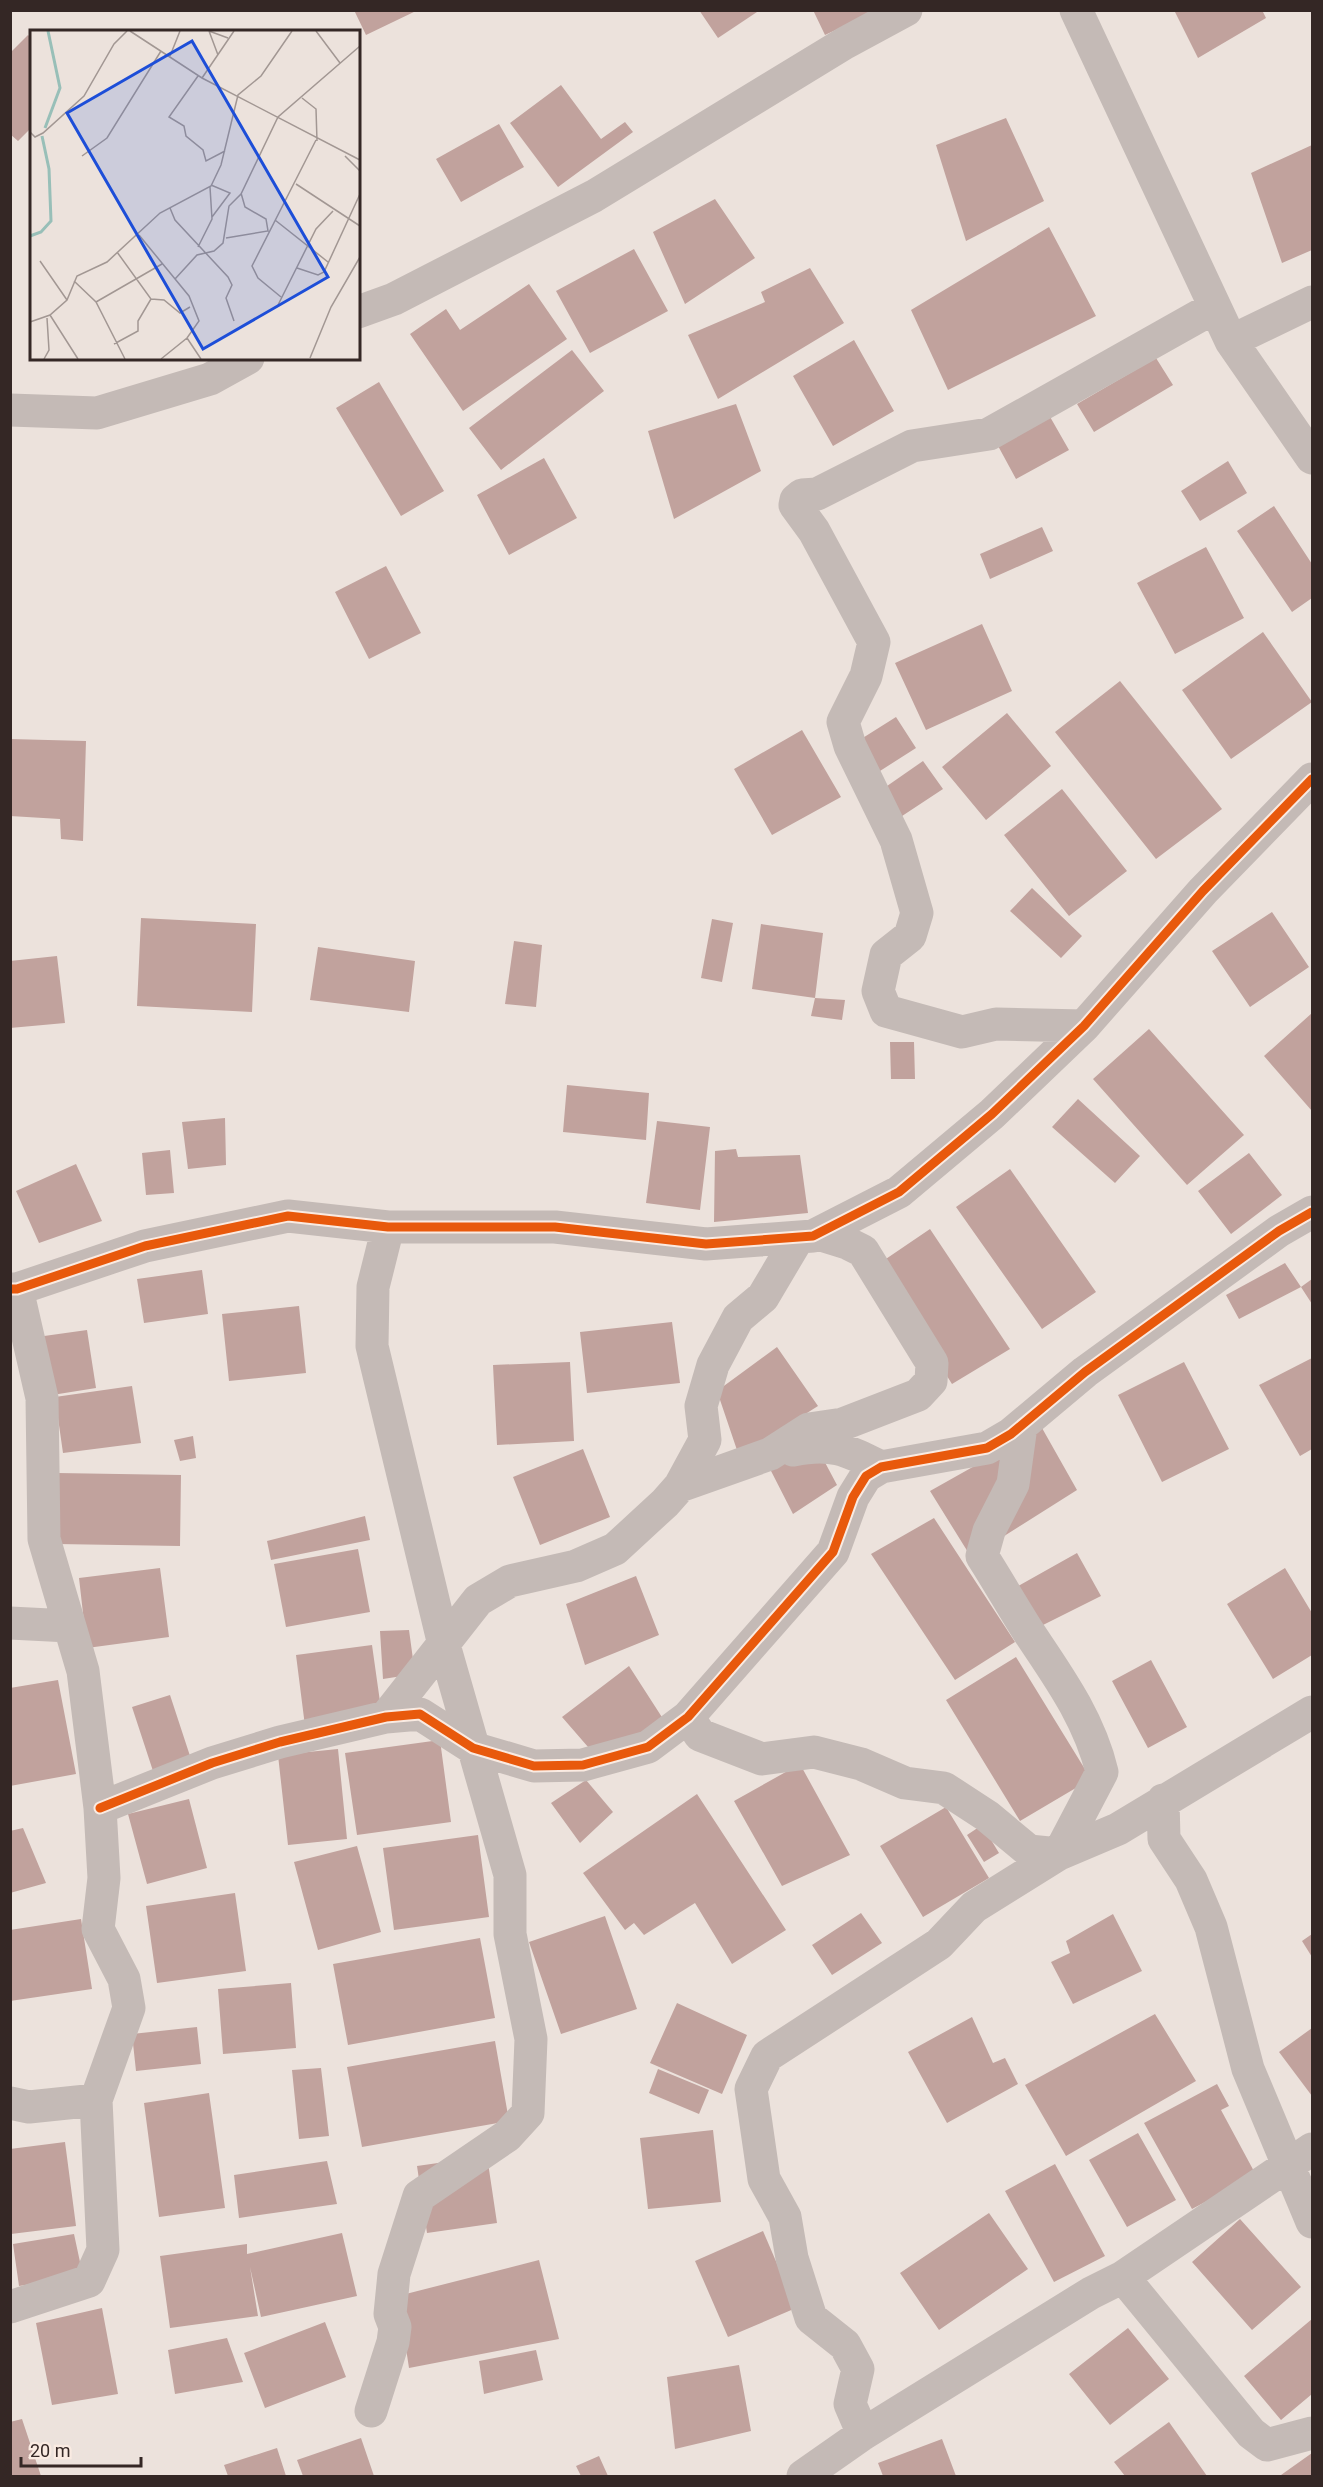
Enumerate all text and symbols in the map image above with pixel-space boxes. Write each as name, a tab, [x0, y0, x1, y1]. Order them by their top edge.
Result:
inset map	[30, 30, 360, 360]
scale bar	[21, 2430, 141, 2468]
text: 20 m	[30, 2440, 70, 2461]

